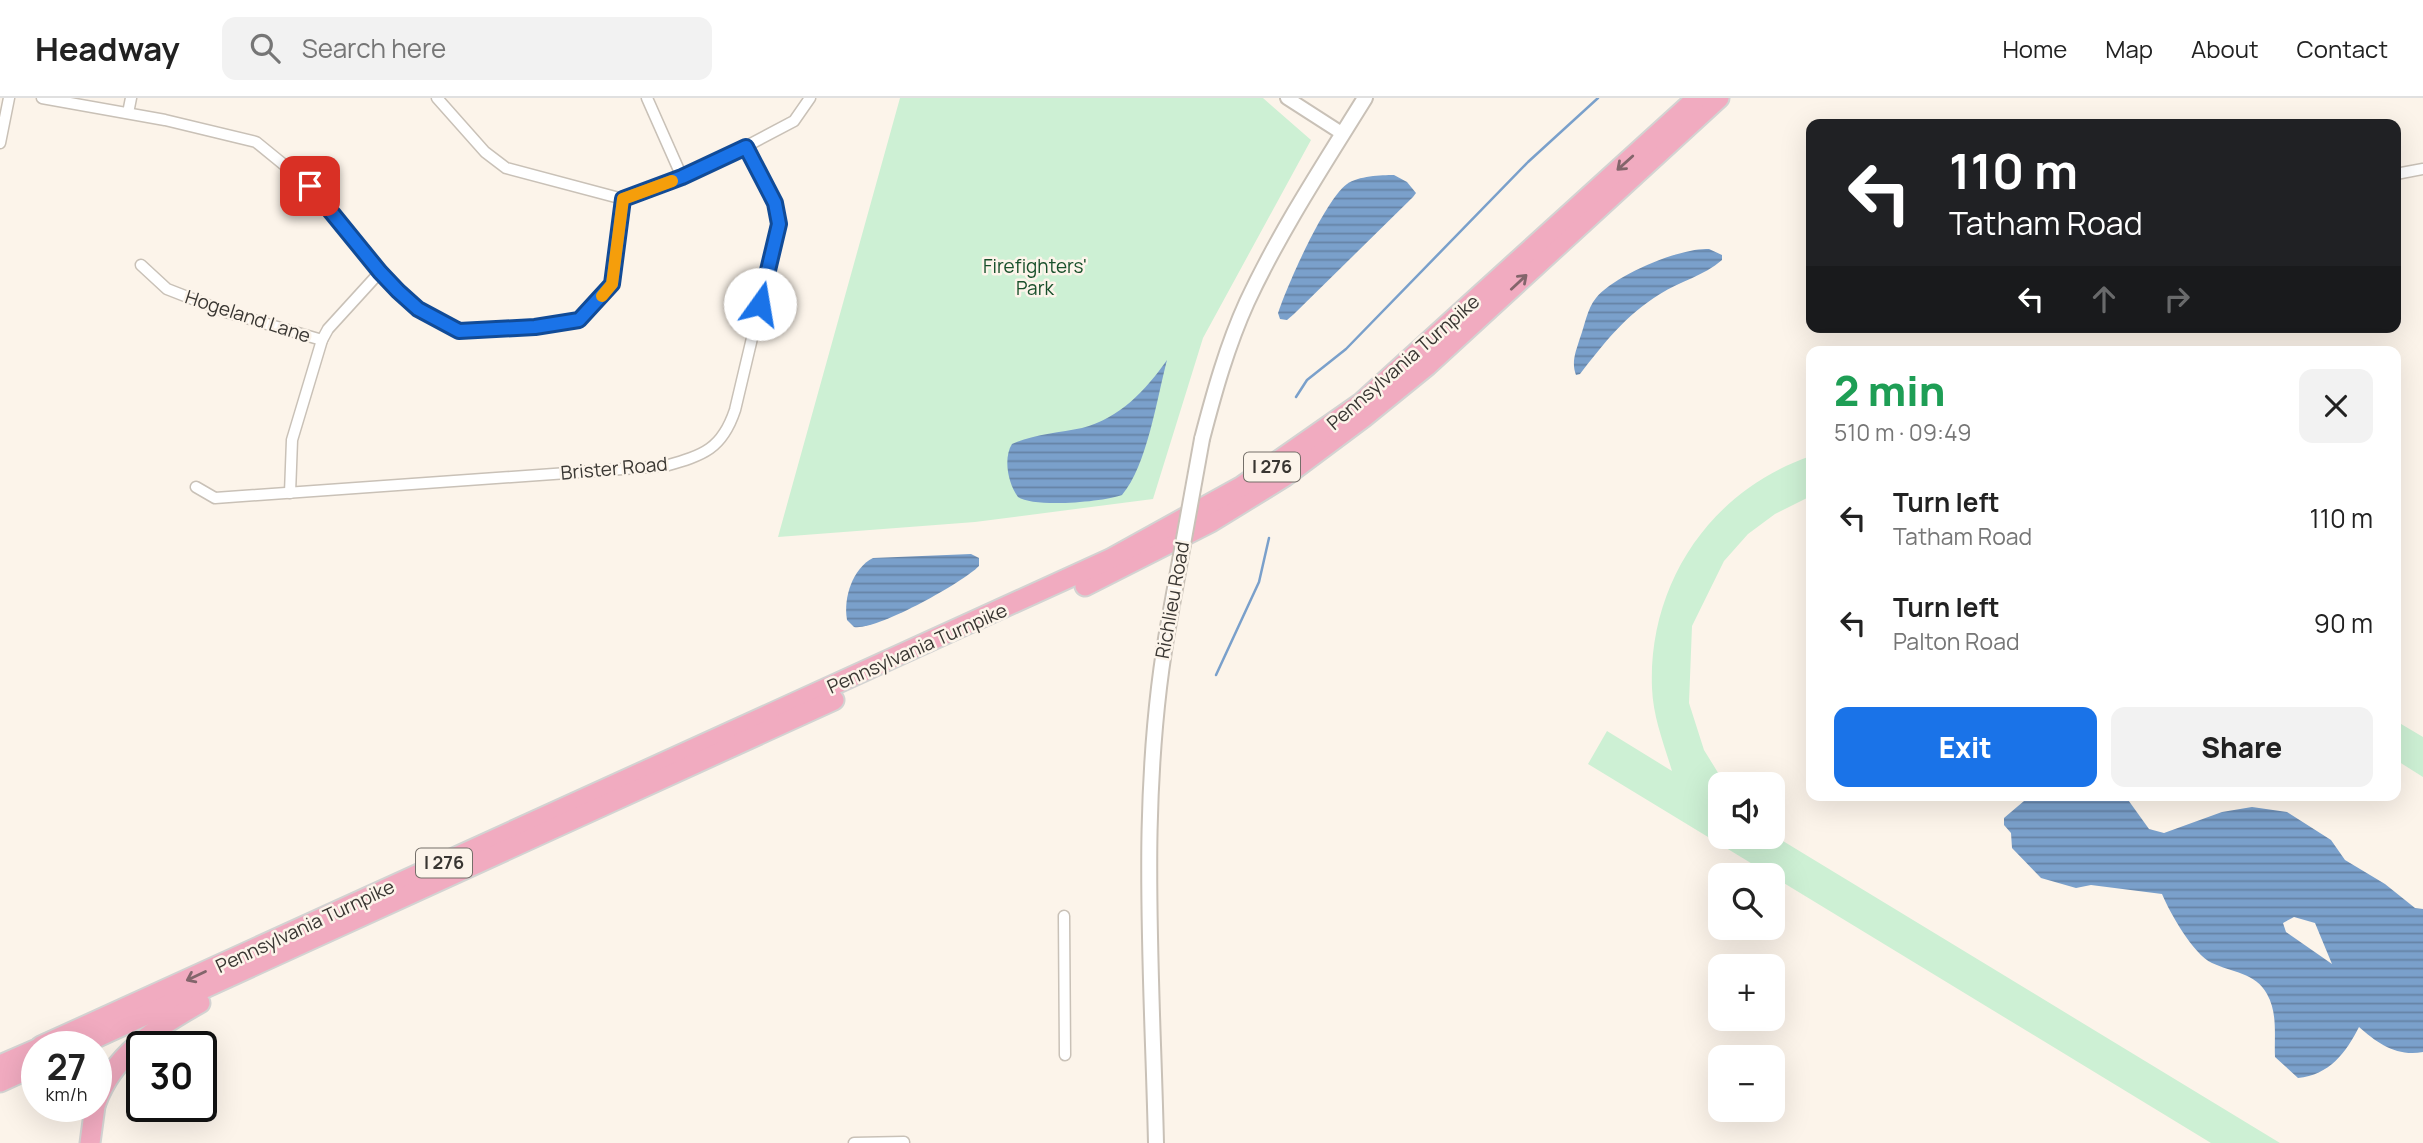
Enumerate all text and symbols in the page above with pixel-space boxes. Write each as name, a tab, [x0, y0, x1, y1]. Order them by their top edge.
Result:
search box	[222, 17, 712, 80]
text: Headway	[35, 26, 180, 71]
icon: search	[246, 29, 284, 67]
text: Search here	[302, 30, 446, 66]
text: Home	[2002, 32, 2067, 65]
text: Map	[2105, 32, 2153, 65]
text: About	[2191, 32, 2259, 65]
text: Contact	[2297, 32, 2388, 65]
text: 110 m	[1949, 137, 2078, 204]
icon: left	[1834, 147, 1925, 238]
one-way arrow	[1617, 155, 1634, 172]
pin	[280, 156, 340, 216]
icon: arrive	[291, 167, 329, 205]
text: Tatham Road	[1949, 201, 2143, 245]
park label: Firefighters' Park	[983, 253, 1087, 301]
position arrow	[723, 267, 797, 341]
one-way arrow	[1510, 273, 1527, 290]
icon: left	[2012, 280, 2050, 318]
icon: ahead	[2085, 280, 2123, 318]
icon: right	[2158, 280, 2196, 318]
street label: Hogeland Lane	[182, 283, 314, 349]
street label: Pennsylvania Turnpike	[1321, 288, 1485, 436]
text: 2 min	[1834, 361, 1945, 419]
button: close	[2299, 369, 2373, 443]
text: 510 m · 09:49	[1834, 416, 1972, 448]
street label: Brister Road	[560, 450, 668, 486]
road number: I 276	[1244, 452, 1300, 482]
text: Turn left	[1893, 484, 2000, 520]
icon: left	[1834, 499, 1872, 537]
text: 110 m	[2310, 500, 2373, 536]
text: Tatham Road	[1893, 520, 2032, 552]
street label: Richlieu Road	[1149, 539, 1195, 661]
text: Turn left	[1893, 589, 2000, 625]
street label: Pennsylvania Turnpike	[823, 597, 1011, 699]
icon: left	[1834, 604, 1872, 642]
text: 90 m	[2314, 605, 2373, 641]
text: Palton Road	[1893, 625, 2020, 657]
button: Exit	[1834, 707, 2097, 787]
button: Share	[2111, 707, 2373, 787]
map controls	[1708, 772, 1785, 1122]
button: sound	[1708, 772, 1785, 849]
road number: I 276	[416, 848, 472, 878]
button: search	[1708, 863, 1785, 940]
street label: Pennsylvania Turnpike	[211, 873, 399, 979]
button: +	[1708, 954, 1785, 1031]
one-way arrow	[186, 970, 208, 983]
speed limit sign: 30	[126, 1031, 217, 1122]
text: 27	[47, 1043, 86, 1091]
button: −	[1708, 1045, 1785, 1122]
text: km/h	[46, 1082, 87, 1106]

